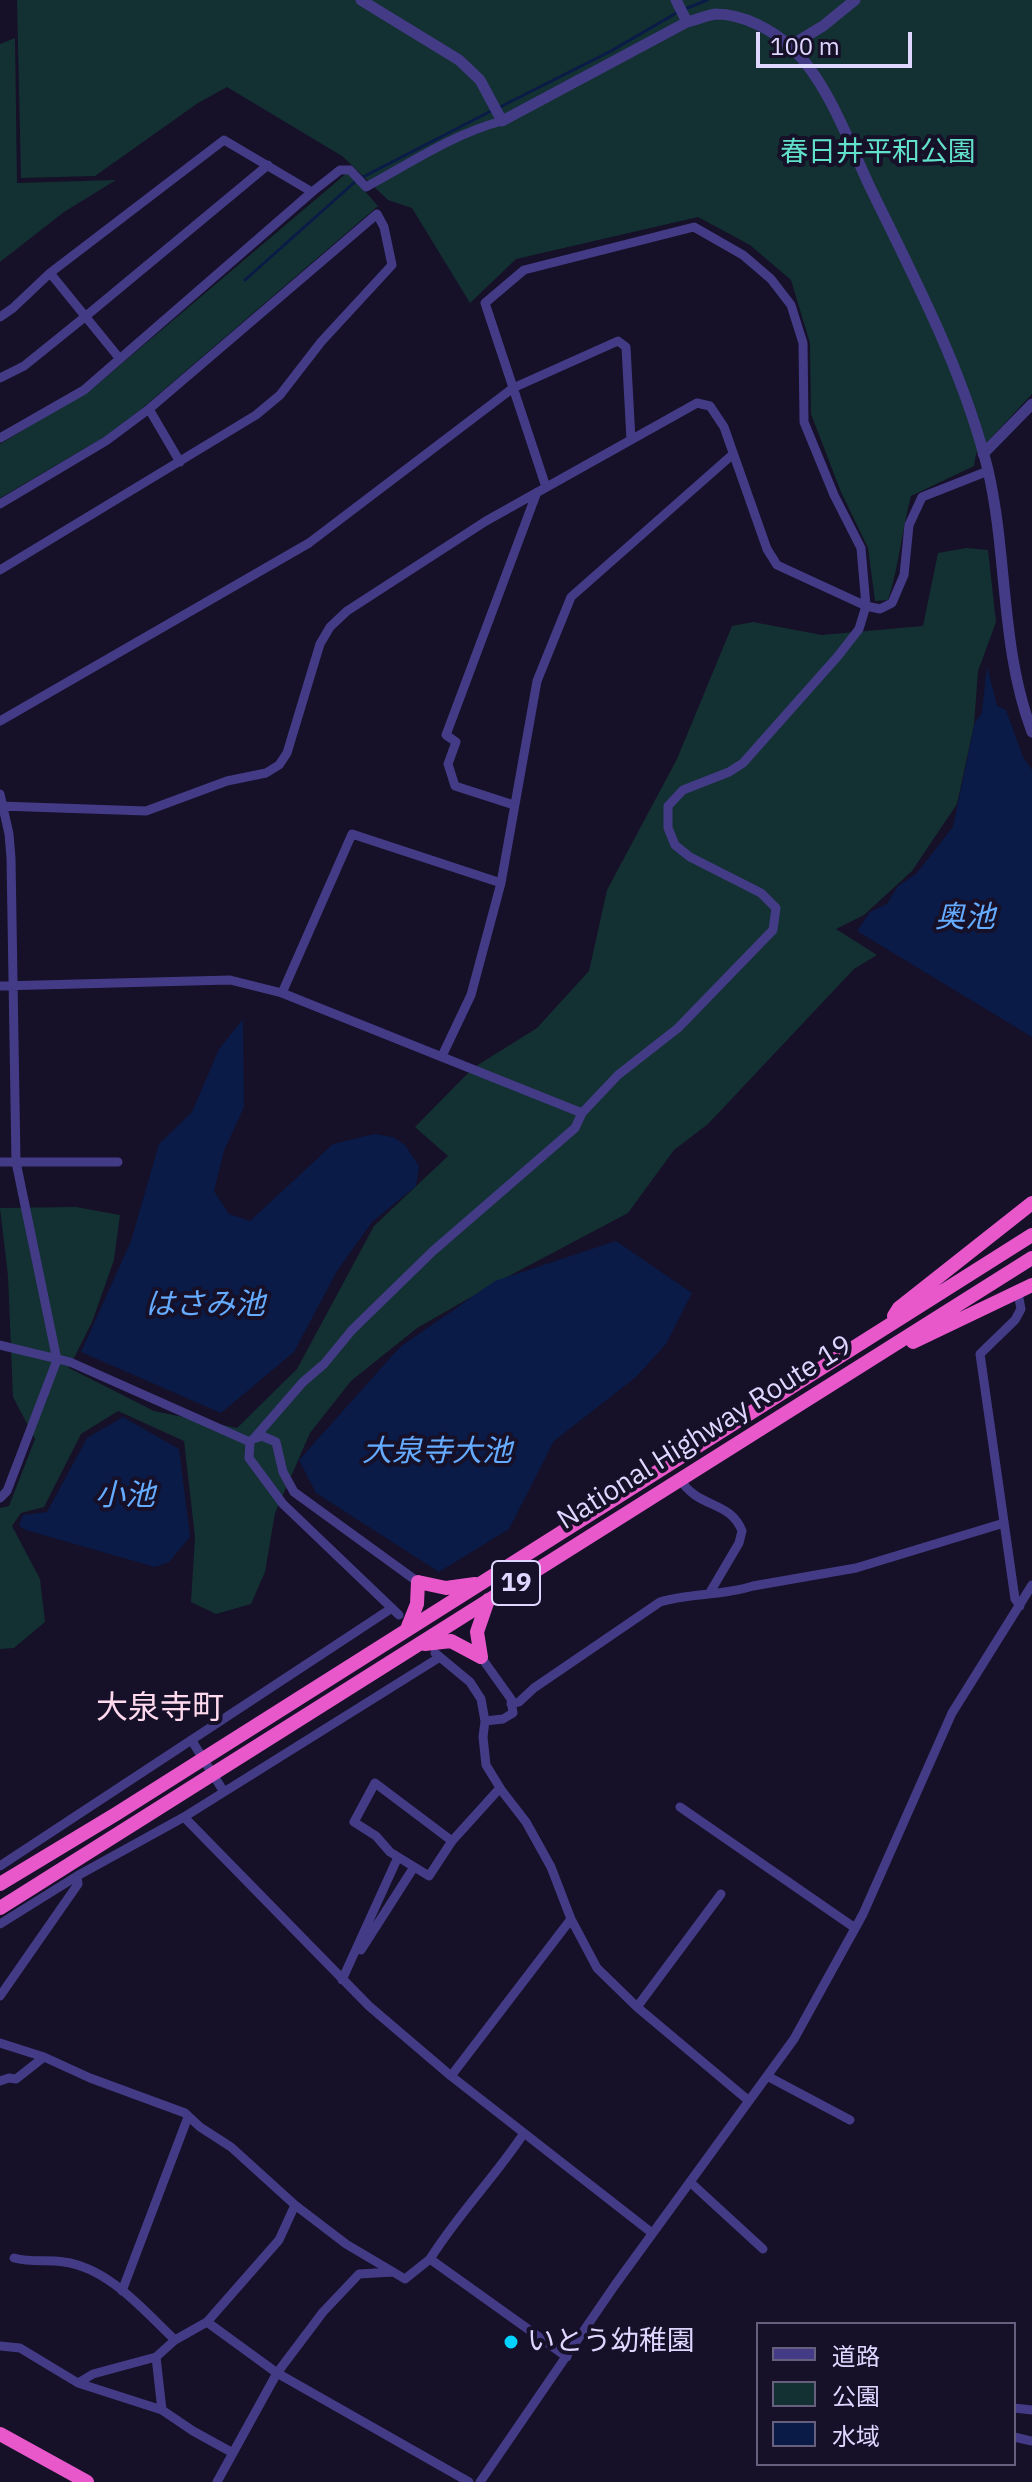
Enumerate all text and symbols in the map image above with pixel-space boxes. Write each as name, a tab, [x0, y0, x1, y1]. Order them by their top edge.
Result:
scale bar	[760, 16, 916, 66]
text: 100 m	[770, 30, 840, 62]
park label: 春日井平和公園	[780, 136, 976, 170]
water label: 奥池	[935, 900, 995, 936]
water label: はさみ池	[145, 1287, 265, 1323]
street label: National Highway Route 19	[552, 1328, 858, 1538]
water label: 大泉寺大池	[362, 1434, 512, 1470]
water label: 小池	[95, 1478, 155, 1514]
road number: 19	[492, 1561, 540, 1605]
district label: 大泉寺町	[96, 1690, 224, 1728]
legend	[756, 2322, 1016, 2466]
place label: いとう幼稚園	[527, 2325, 695, 2359]
marker: いとう幼稚園	[502, 2333, 520, 2351]
text: 道路	[832, 2340, 880, 2372]
text: 公園	[832, 2380, 880, 2412]
text: 水域	[832, 2420, 880, 2452]

